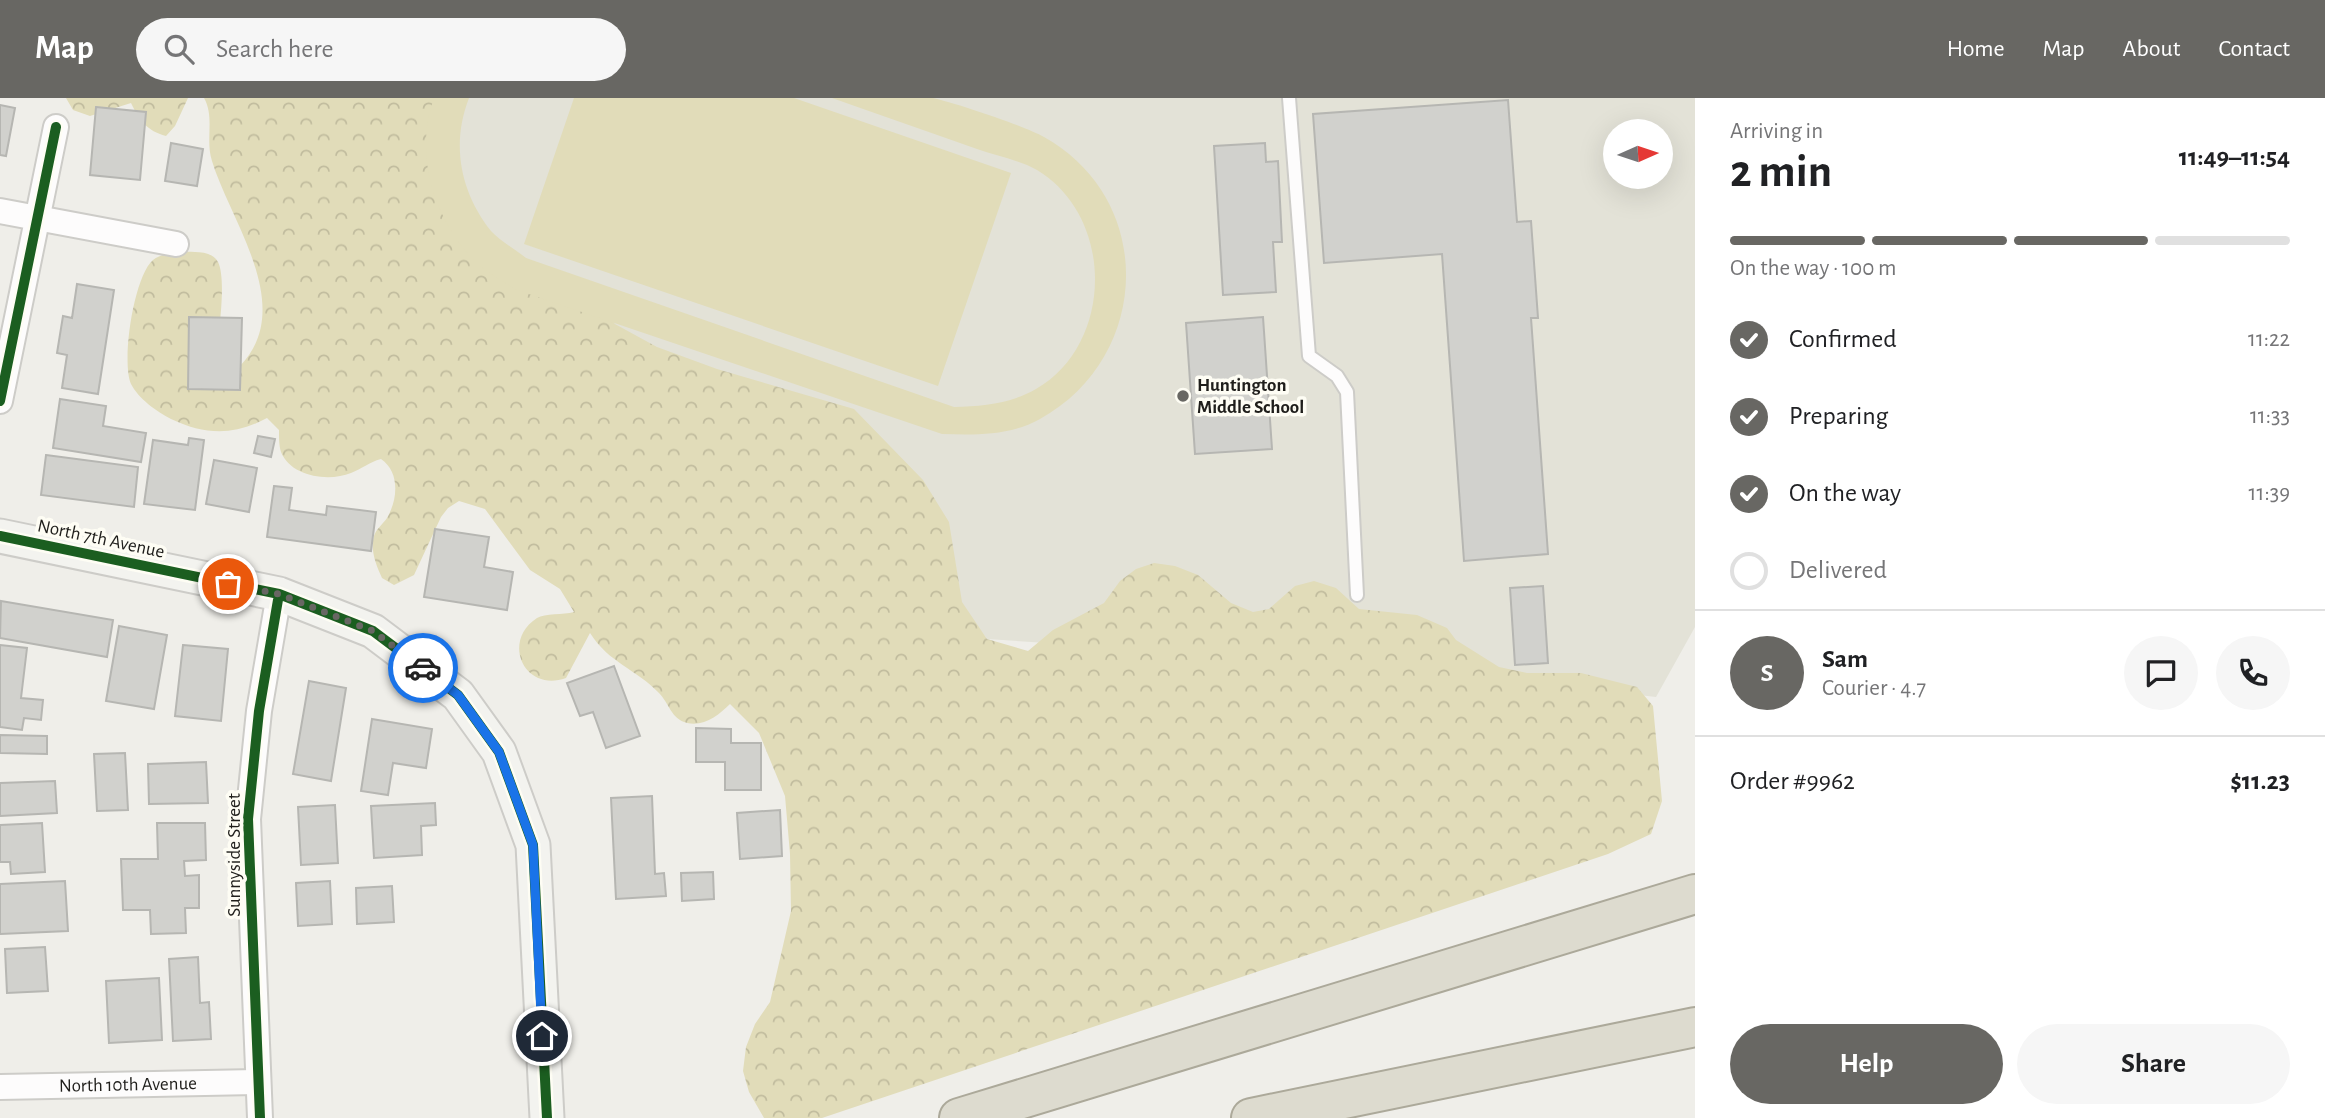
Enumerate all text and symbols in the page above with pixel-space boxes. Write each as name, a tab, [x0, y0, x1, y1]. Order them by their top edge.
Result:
search box	[136, 18, 626, 81]
icon: search	[160, 30, 198, 68]
text: Map	[35, 32, 94, 65]
text: Search here	[216, 36, 334, 62]
text: Home	[1947, 37, 2005, 61]
text: Map	[2043, 37, 2085, 61]
text: About	[2123, 37, 2180, 61]
text: Contact	[2218, 37, 2290, 61]
north arrow	[1603, 119, 1673, 189]
map controls	[1603, 119, 1673, 189]
text: Arriving in	[1730, 120, 1823, 143]
text: 11:49–11:54	[2179, 144, 2290, 170]
text: 2 min	[1730, 149, 1832, 195]
text: On the way · 100 m	[1730, 257, 1897, 280]
icon: check	[1730, 321, 1768, 359]
text: Confirmed	[1789, 326, 1897, 352]
text: 11:22	[2248, 328, 2290, 351]
place label: Huntington Middle School	[1197, 376, 1304, 417]
marker: Huntington Middle School	[1175, 388, 1191, 404]
icon: check	[1730, 398, 1768, 436]
text: Preparing	[1789, 403, 1888, 429]
text: 11:33	[2250, 405, 2290, 428]
icon: check	[1730, 475, 1768, 513]
text: On the way	[1789, 480, 1901, 506]
text: 11:39	[2249, 482, 2290, 505]
street label: North 7th Avenue	[36, 516, 166, 562]
pin	[198, 554, 258, 614]
text: Delivered	[1789, 557, 1887, 583]
icon: bag	[209, 565, 247, 603]
courier	[388, 633, 458, 703]
button: chat	[2124, 636, 2198, 710]
button: phone	[2216, 636, 2290, 710]
text: Sam	[1822, 646, 1868, 672]
icon: car	[404, 649, 442, 687]
text: S	[1761, 660, 1773, 686]
text: Courier · 4.7	[1822, 677, 1926, 700]
text: Order #9962	[1730, 768, 1855, 794]
text: $11.23	[2230, 768, 2290, 794]
street label: Sunnyside Street	[225, 793, 244, 917]
pin	[512, 1006, 572, 1066]
icon: home	[523, 1017, 561, 1055]
button: Help	[1730, 1024, 2003, 1104]
button: Share	[2017, 1024, 2290, 1104]
street label: North 10th Avenue	[59, 1074, 197, 1095]

